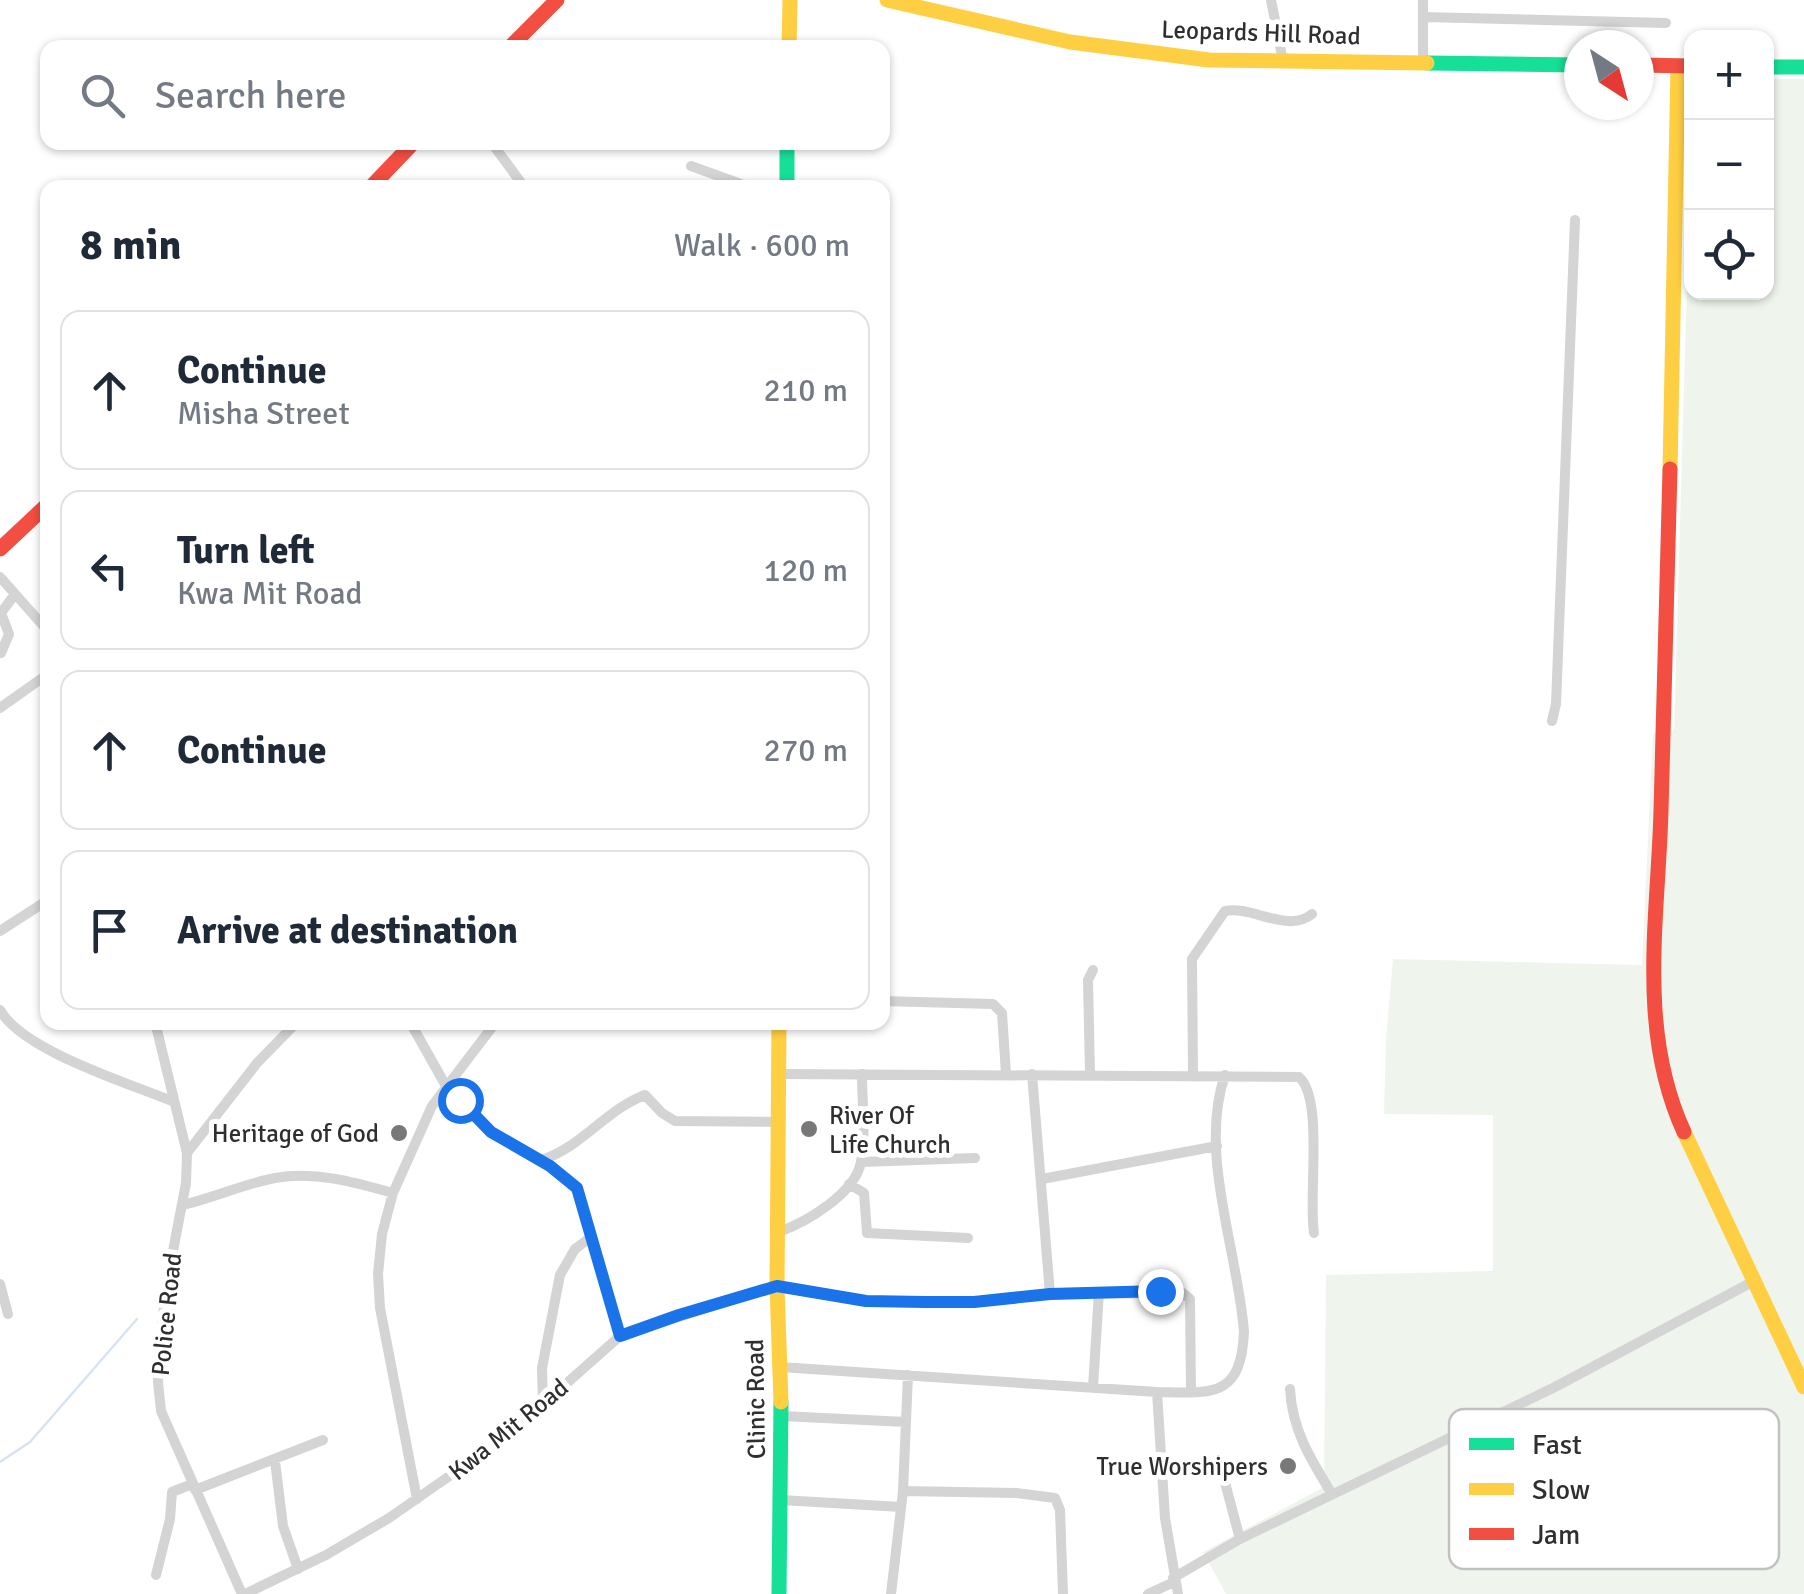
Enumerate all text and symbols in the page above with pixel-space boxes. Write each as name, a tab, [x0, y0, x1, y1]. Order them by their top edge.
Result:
street label: Leopards Hill Road	[1161, 14, 1361, 51]
north arrow	[1564, 30, 1654, 120]
map controls	[1684, 30, 1774, 300]
button: +	[1684, 30, 1774, 120]
search box	[40, 40, 890, 150]
icon: search	[75, 68, 130, 123]
text: Search here	[155, 72, 347, 119]
button: −	[1684, 120, 1774, 210]
button: locate	[1684, 210, 1774, 300]
text: 8 min	[80, 220, 181, 271]
text: Walk · 600 m	[674, 226, 850, 265]
text: Continue	[177, 347, 327, 394]
icon: ahead	[82, 363, 137, 418]
text: 210 m	[764, 371, 848, 410]
text: Misha Street	[177, 394, 350, 433]
text: Turn left	[177, 527, 315, 574]
icon: left	[82, 543, 137, 598]
text: 120 m	[764, 551, 848, 590]
text: Kwa Mit Road	[177, 574, 363, 613]
icon: ahead	[82, 723, 137, 778]
text: Continue	[177, 727, 327, 774]
text: 270 m	[764, 731, 848, 770]
icon: arrive	[82, 903, 137, 958]
text: Arrive at destination	[177, 907, 518, 954]
route start	[438, 1078, 484, 1124]
place label: River Of Life Church	[829, 1100, 951, 1160]
place label: Heritage of God	[212, 1118, 379, 1149]
marker: River Of Life Church	[798, 1118, 820, 1140]
marker: Heritage of God	[388, 1122, 410, 1144]
street label: Police Road	[145, 1251, 188, 1377]
route end	[1138, 1269, 1184, 1315]
street label: Clinic Road	[739, 1339, 772, 1459]
street label: Kwa Mit Road	[442, 1372, 574, 1487]
legend	[1449, 1409, 1779, 1569]
text: Fast	[1532, 1428, 1582, 1462]
place label: True Worshipers	[1096, 1451, 1268, 1482]
marker: True Worshipers	[1277, 1455, 1299, 1477]
text: Slow	[1532, 1473, 1590, 1507]
text: Jam	[1532, 1518, 1580, 1552]

